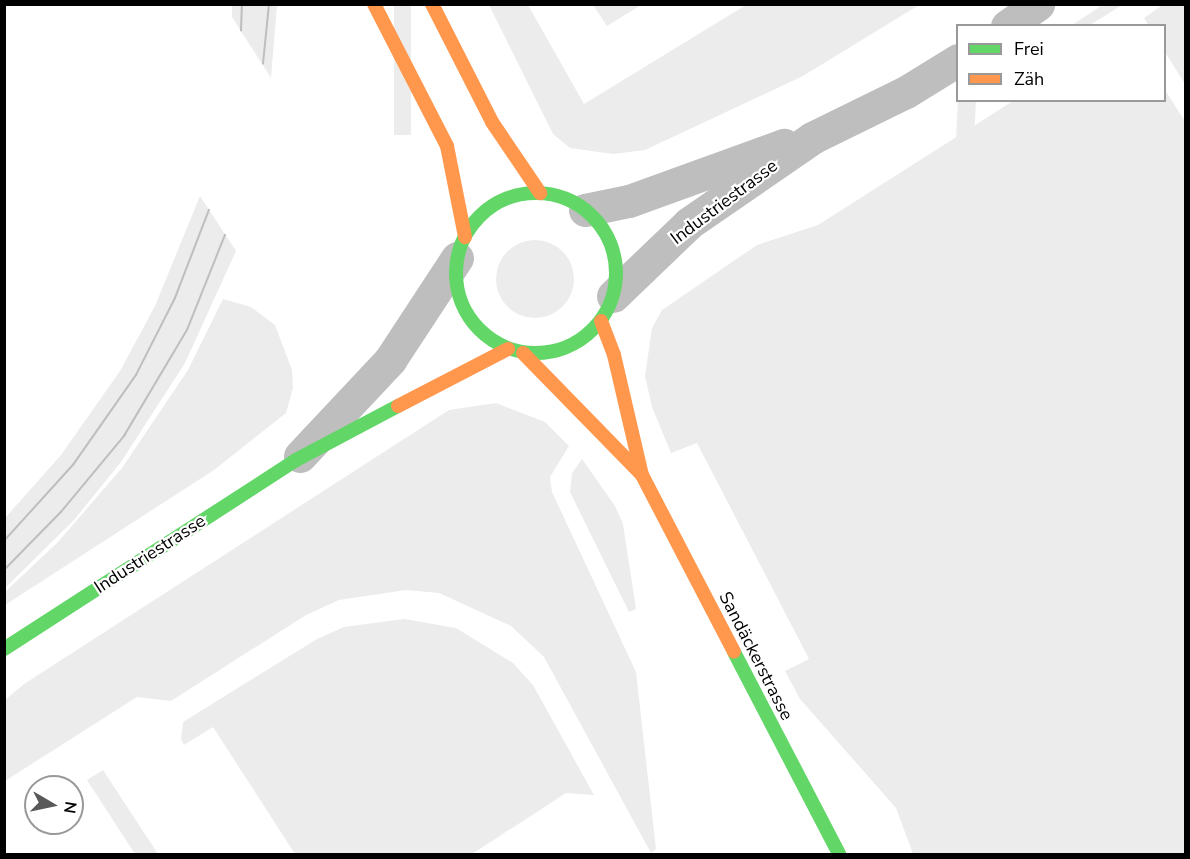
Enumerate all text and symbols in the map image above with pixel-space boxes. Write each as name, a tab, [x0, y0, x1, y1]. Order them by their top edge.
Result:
legend	[956, 24, 1166, 102]
text: Frei	[1014, 37, 1044, 61]
text: Zäh	[1014, 67, 1044, 91]
street label: Industriestrasse	[666, 155, 782, 249]
street label: Industriestrasse	[90, 510, 210, 598]
street label: Sandäckerstrasse	[714, 588, 798, 724]
north arrow	[24, 775, 84, 835]
text: N	[58, 800, 82, 815]

